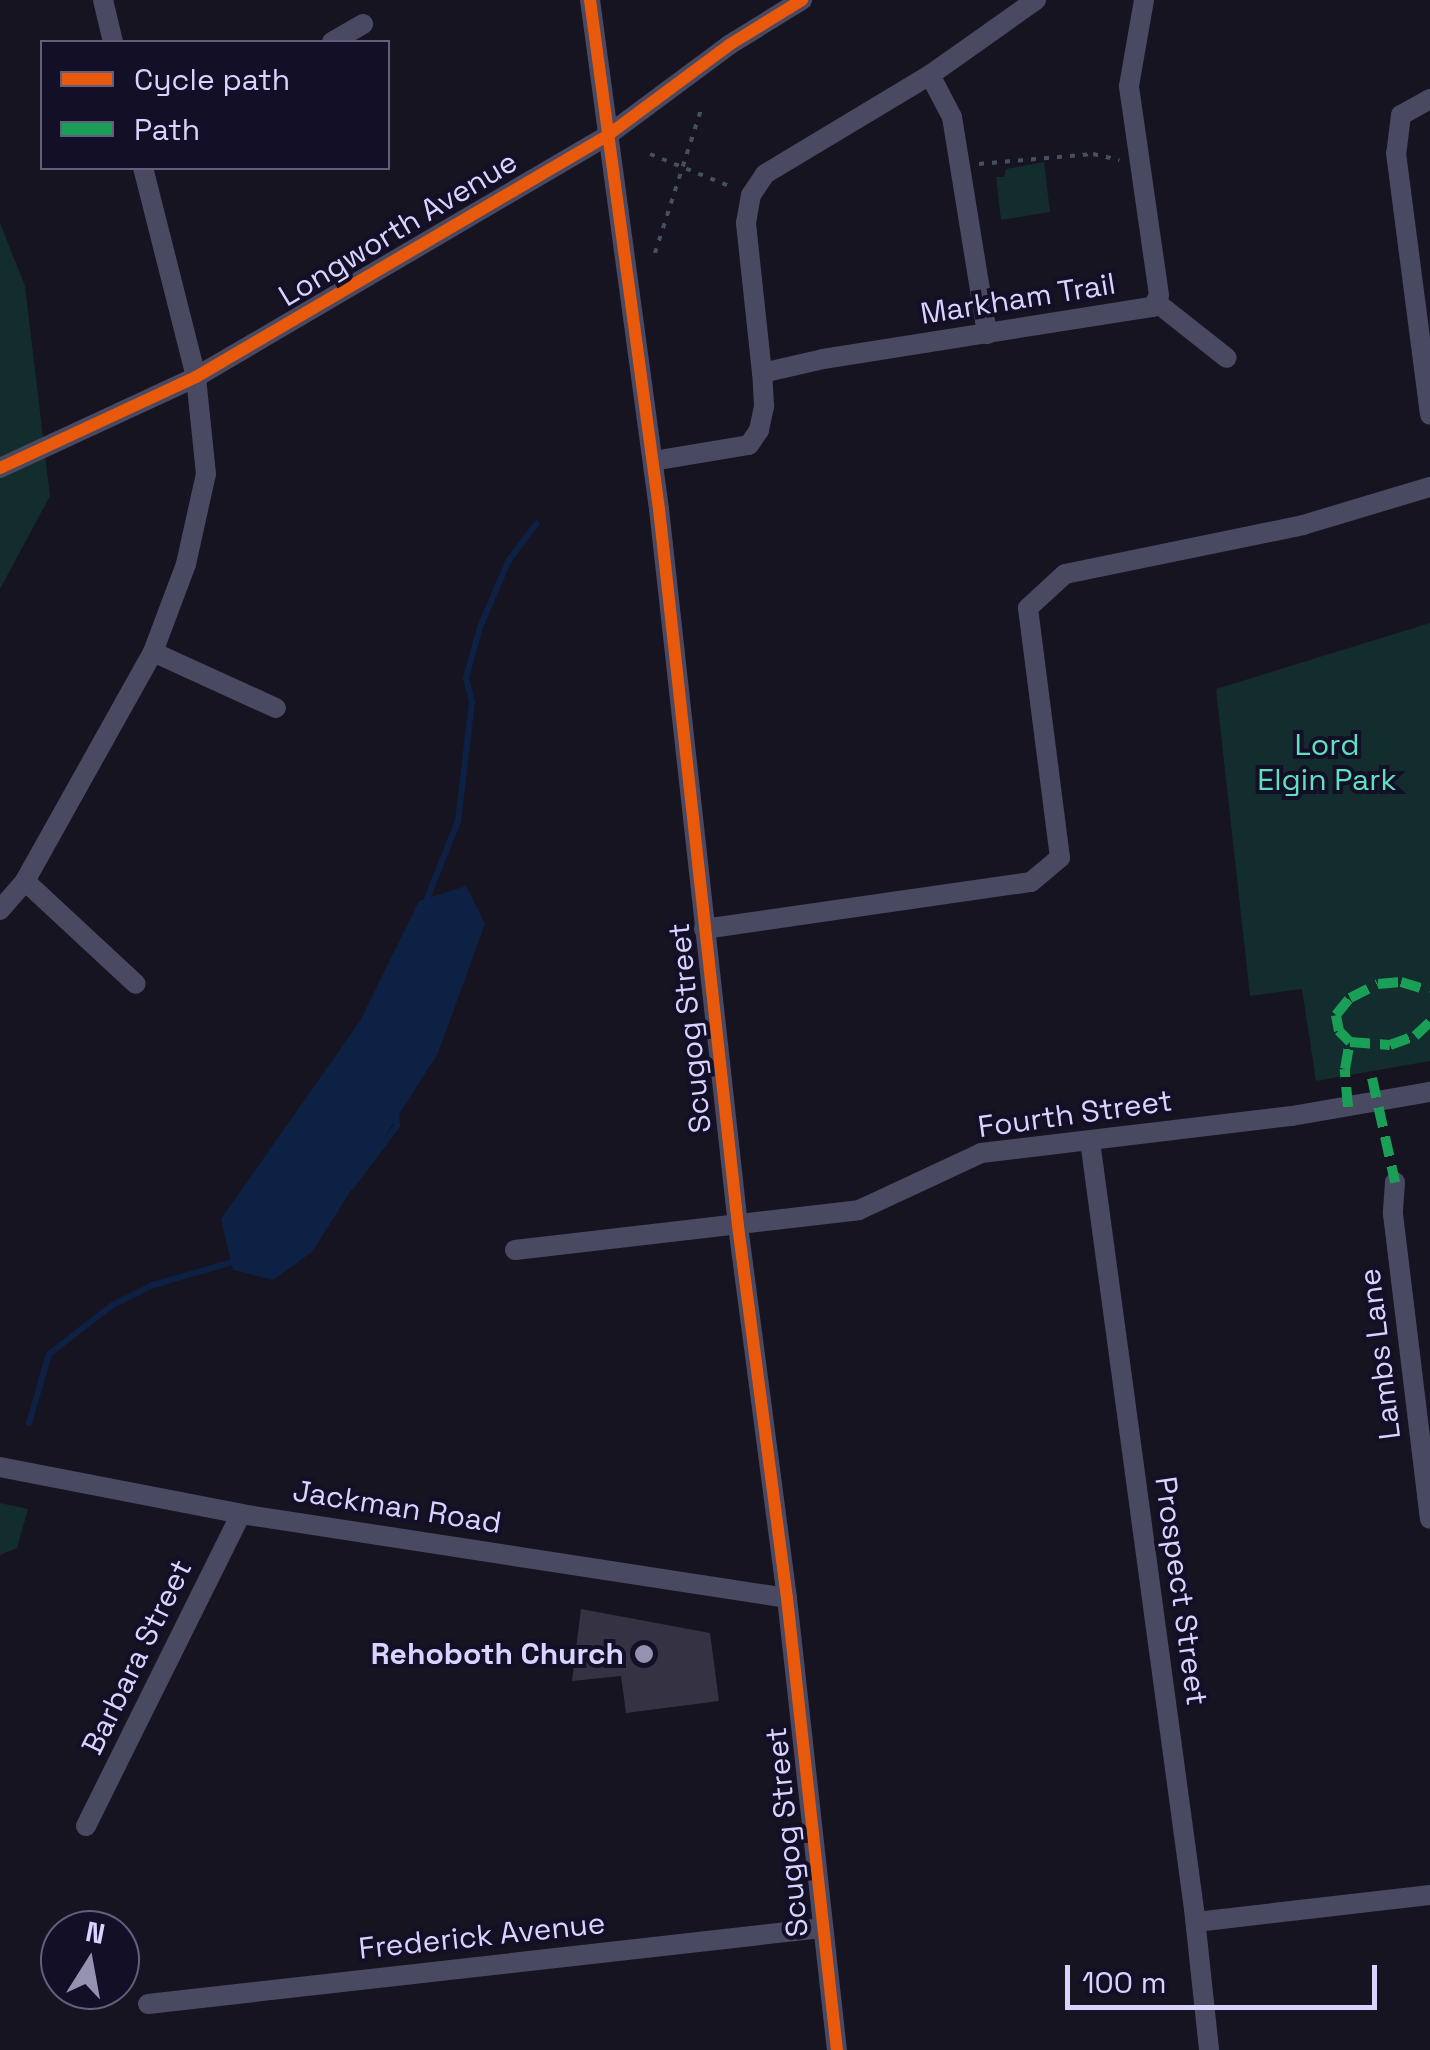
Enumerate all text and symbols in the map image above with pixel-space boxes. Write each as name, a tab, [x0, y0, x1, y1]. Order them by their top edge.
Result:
legend	[40, 40, 390, 170]
text: Cycle path	[134, 60, 290, 99]
text: Path	[134, 110, 200, 149]
street label: Longworth Avenue	[272, 144, 524, 314]
street label: Markham Trail	[917, 266, 1119, 332]
park label: Lord Elgin Park	[1257, 727, 1397, 798]
street label: Scugog Street	[661, 921, 719, 1135]
street label: Fourth Street	[976, 1083, 1174, 1145]
street label: Lambs Lane	[1352, 1266, 1408, 1442]
street label: Jackman Road	[290, 1473, 504, 1541]
street label: Prospect Street	[1147, 1474, 1215, 1708]
street label: Barbara Street	[74, 1554, 200, 1760]
place label: Rehoboth Church	[371, 1636, 624, 1672]
marker: Rehoboth Church	[633, 1643, 655, 1665]
street label: Scugog Street	[758, 1725, 816, 1939]
street label: Frederick Avenue	[357, 1905, 607, 1967]
north arrow	[40, 1910, 140, 2010]
text: N	[83, 1913, 108, 1952]
scale bar	[1070, 1945, 1382, 2007]
text: 100 m	[1082, 1963, 1167, 2002]

